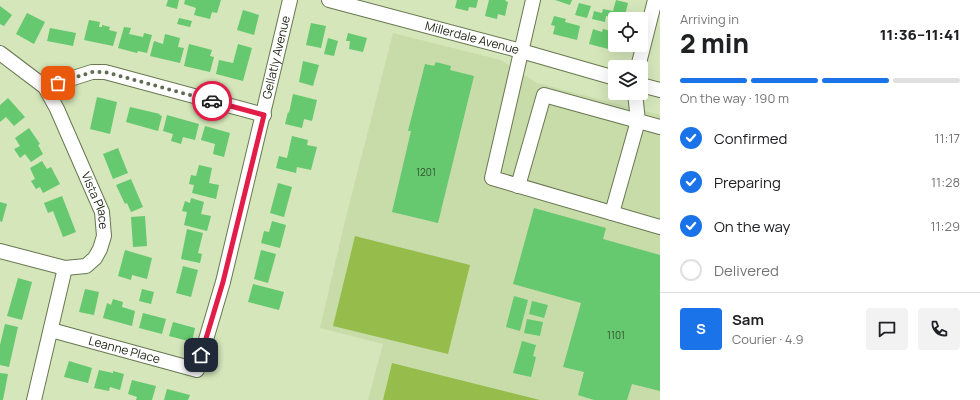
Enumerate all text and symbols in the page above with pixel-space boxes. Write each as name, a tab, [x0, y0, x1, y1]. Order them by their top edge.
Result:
text: Arriving in	[680, 10, 739, 28]
map controls	[608, 12, 648, 100]
button: locate	[608, 12, 648, 52]
street label: Gellatly Avenue	[258, 14, 294, 101]
street label: Millerdale Avenue	[423, 17, 521, 58]
text: 11:36–11:41	[880, 24, 960, 45]
text: 2 min	[680, 25, 749, 61]
button: layers	[608, 60, 648, 100]
pin	[41, 66, 75, 100]
icon: bag	[47, 72, 69, 94]
courier	[192, 81, 232, 121]
text: On the way · 190 m	[680, 89, 789, 107]
icon: car	[201, 90, 223, 112]
icon: check	[680, 127, 702, 149]
text: Confirmed	[714, 128, 787, 149]
text: 11:17	[934, 129, 960, 147]
house number: 1201	[416, 165, 436, 179]
street label: Vista Place	[77, 169, 112, 230]
icon: check	[680, 171, 702, 193]
text: Preparing	[714, 172, 781, 193]
text: 11:28	[931, 173, 960, 191]
icon: check	[680, 215, 702, 237]
text: On the way	[714, 216, 790, 237]
text: 11:29	[930, 217, 960, 235]
text: Delivered	[714, 260, 779, 281]
button: chat	[866, 308, 908, 350]
button: phone	[918, 308, 960, 350]
text: Sam	[732, 309, 764, 330]
text: S	[696, 318, 706, 339]
house number: 1101	[607, 328, 625, 342]
text: Courier · 4.9	[732, 330, 804, 348]
street label: Leanne Place	[87, 332, 162, 368]
pin	[184, 338, 218, 372]
icon: home	[190, 344, 212, 366]

